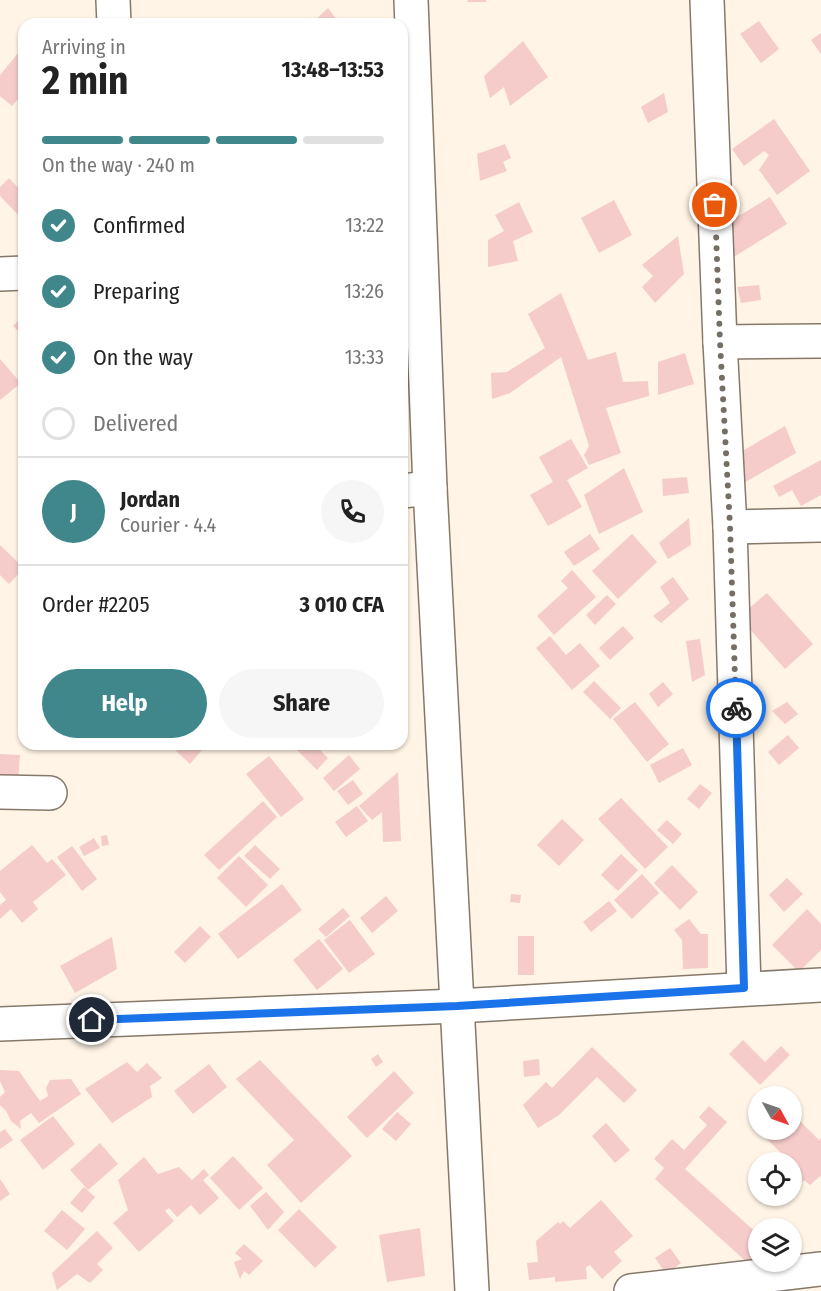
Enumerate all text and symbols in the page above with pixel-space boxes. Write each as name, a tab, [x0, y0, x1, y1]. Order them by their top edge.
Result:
text: Arriving in	[42, 35, 126, 59]
text: 13:48–13:53	[282, 56, 384, 83]
text: 2 min	[42, 58, 128, 104]
text: On the way · 240 m	[42, 153, 195, 177]
pin	[689, 179, 740, 230]
icon: bag	[698, 188, 731, 221]
icon: check	[42, 209, 75, 242]
text: Confirmed	[93, 212, 186, 239]
text: 13:22	[345, 213, 384, 237]
icon: check	[42, 275, 75, 308]
text: Preparing	[93, 278, 179, 305]
text: 13:26	[344, 279, 384, 303]
icon: check	[42, 341, 75, 374]
text: On the way	[93, 344, 193, 371]
text: 13:33	[345, 345, 384, 369]
text: Delivered	[93, 410, 178, 437]
button: phone	[321, 480, 384, 543]
text: Jordan	[120, 486, 180, 513]
text: J	[70, 498, 77, 525]
text: Courier · 4.4	[120, 513, 216, 537]
text: Order #2205	[42, 591, 150, 618]
text: 3 010 CFA	[300, 591, 384, 618]
button: Help	[42, 669, 207, 738]
button: Share	[219, 669, 384, 738]
courier	[706, 678, 766, 738]
icon: bike	[720, 692, 753, 725]
pin	[66, 994, 117, 1045]
icon: home	[75, 1003, 108, 1036]
north arrow	[748, 1086, 802, 1140]
map controls	[748, 1086, 802, 1272]
button: locate	[748, 1152, 802, 1206]
button: layers	[748, 1218, 802, 1272]

